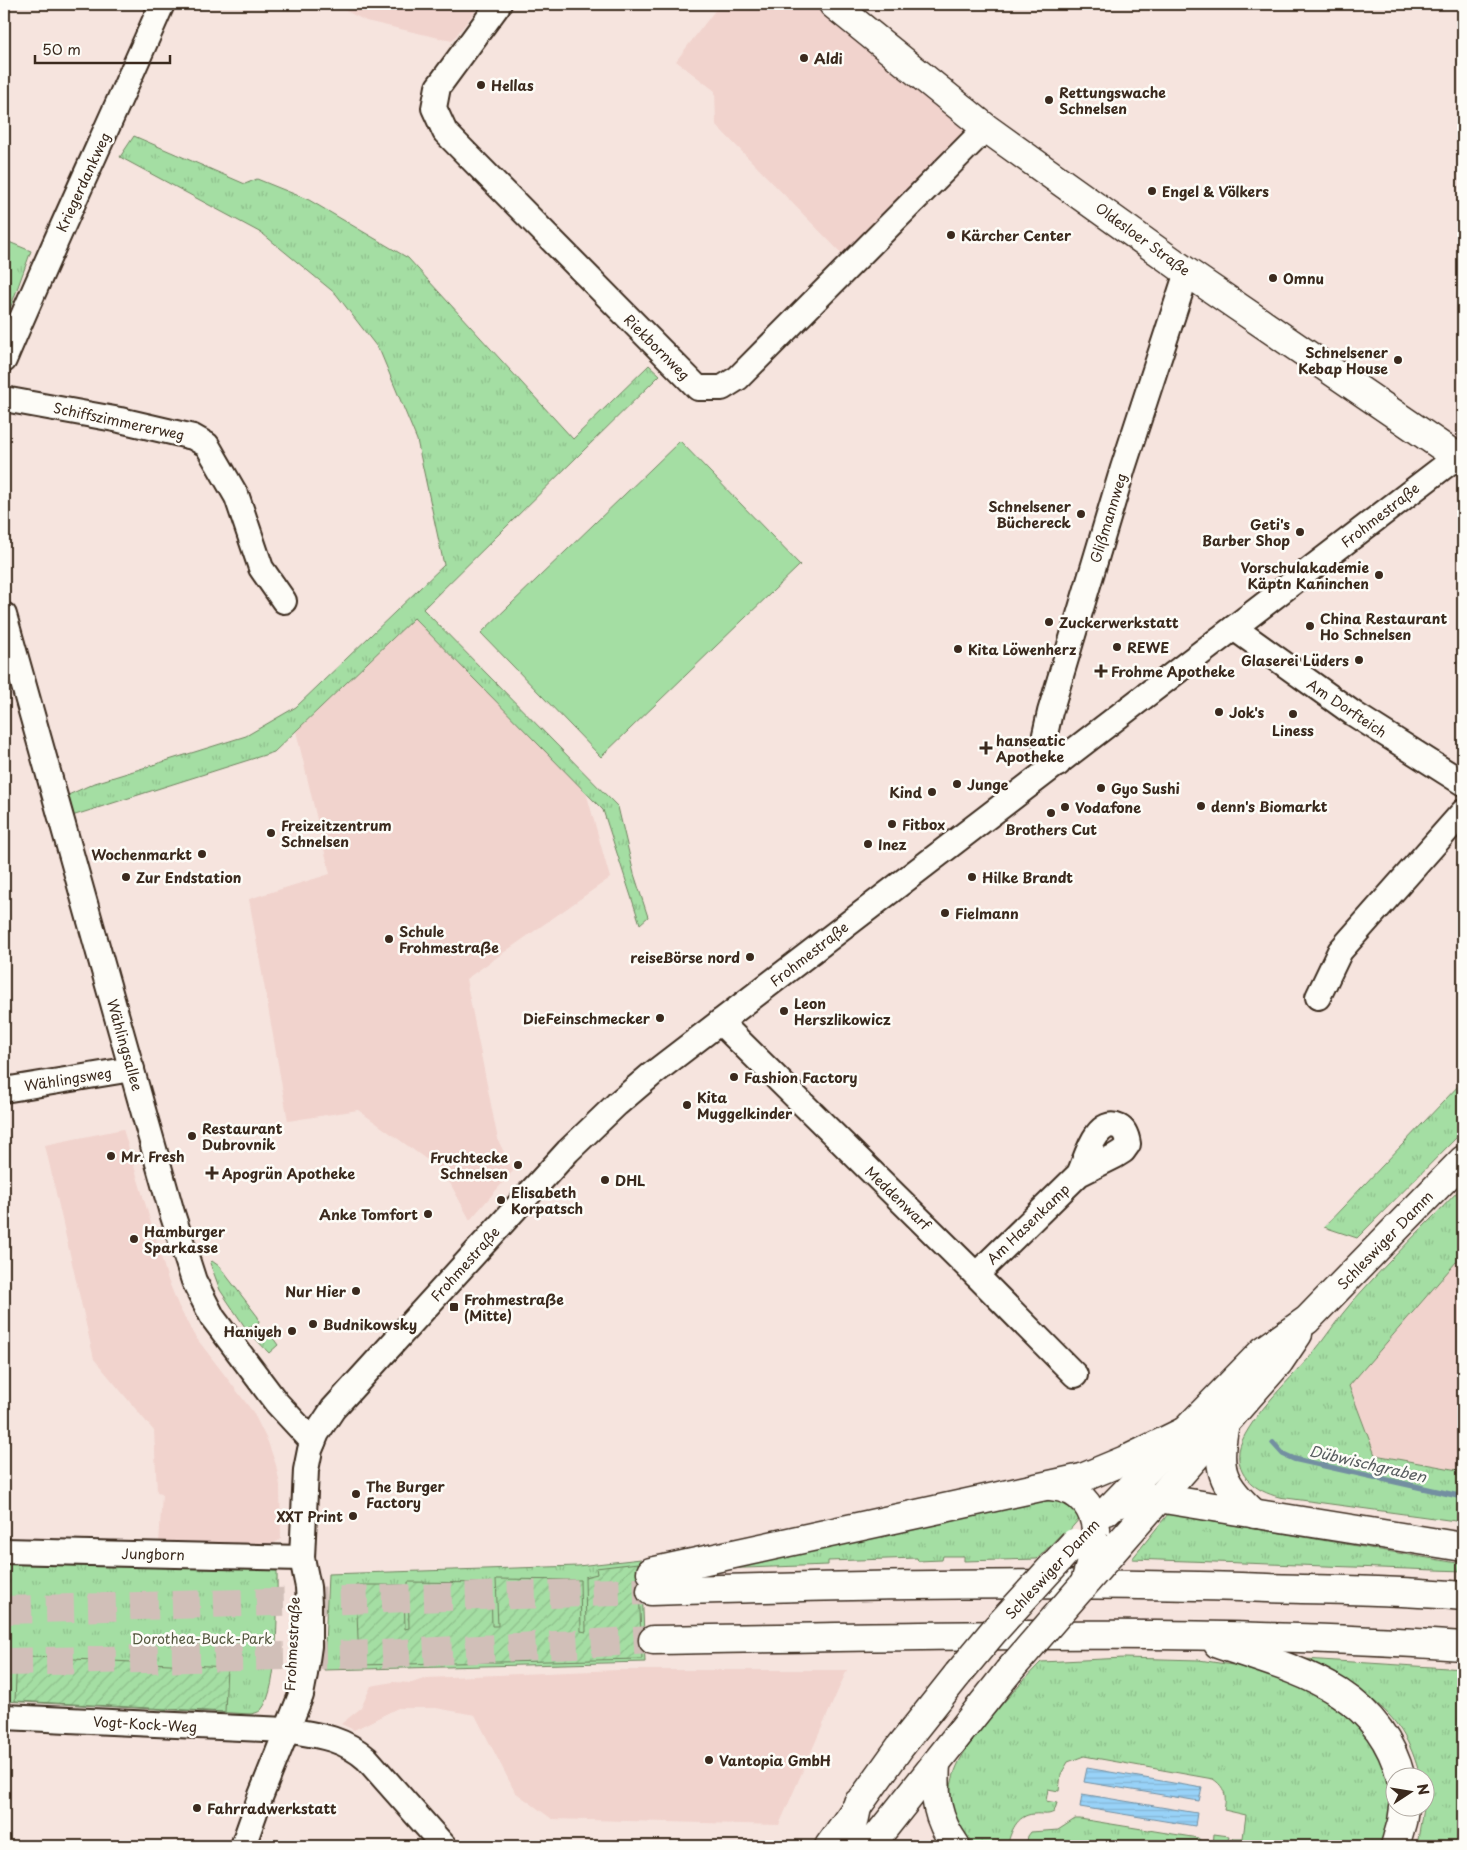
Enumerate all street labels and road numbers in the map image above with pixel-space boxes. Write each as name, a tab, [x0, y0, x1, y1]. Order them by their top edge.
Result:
street label: Kriegerdankweg	[51, 129, 115, 235]
street label: Oldesloer Straße	[1091, 197, 1195, 281]
street label: Riekbornweg	[619, 309, 695, 385]
street label: Schiffszimmererweg	[52, 397, 186, 445]
street label: Glißmannweg	[1084, 470, 1132, 566]
street label: Frohmestraße	[1336, 478, 1424, 552]
street label: Am Dorfteich	[1303, 674, 1391, 742]
street label: Frohmestraße	[765, 917, 853, 991]
street label: Wählingsallee	[102, 997, 148, 1094]
street label: Wählingsweg	[23, 1062, 113, 1096]
street label: Meddenwarf	[860, 1161, 936, 1236]
street label: Am Hasenkamp	[982, 1179, 1074, 1269]
street label: Schleswiger Damm	[1332, 1186, 1438, 1294]
street label: Frohmestraße	[426, 1222, 504, 1306]
street label: Schleswiger Damm	[1000, 1514, 1104, 1624]
street label: Jungborn	[121, 1543, 185, 1565]
street label: Frohmestraße	[279, 1596, 305, 1692]
street label: Vogt-Kock-Weg	[92, 1711, 198, 1737]

